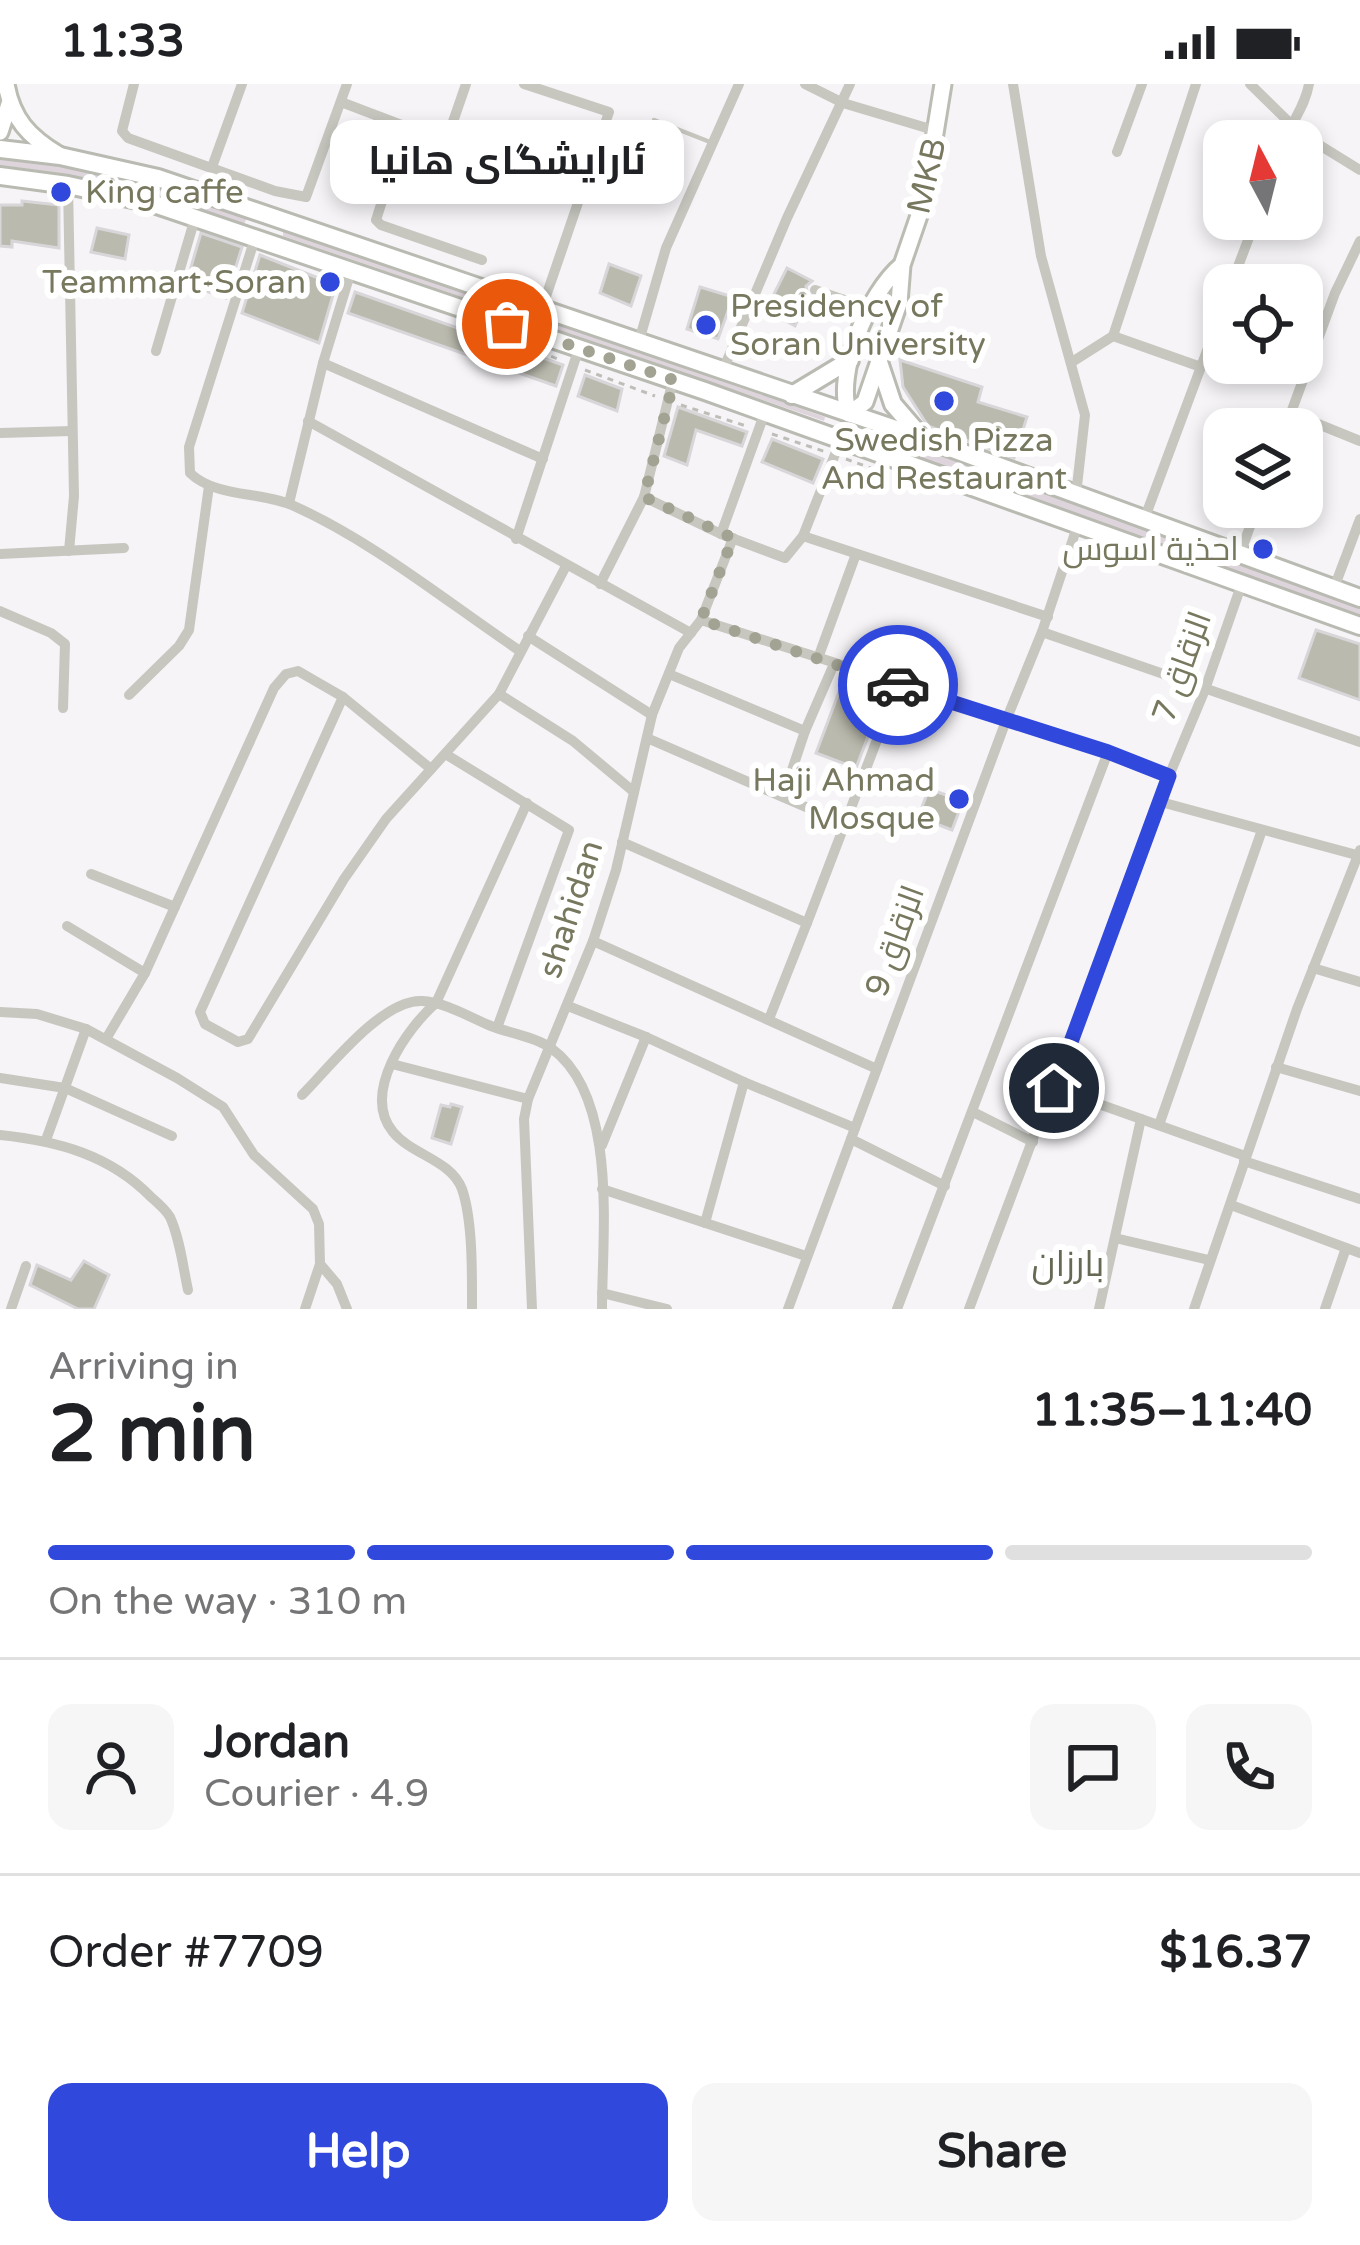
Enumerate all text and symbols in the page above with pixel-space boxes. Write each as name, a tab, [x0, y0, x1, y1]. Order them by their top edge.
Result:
text: 11:33	[60, 15, 185, 69]
callout: ئارایشگای هانیا	[330, 120, 684, 204]
north arrow	[1203, 120, 1323, 240]
map controls	[1203, 120, 1323, 528]
street label: MKB	[899, 134, 955, 218]
text: ئارایشگای هانیا	[368, 138, 646, 185]
place label: King caffe	[85, 173, 244, 212]
marker: King caffe	[48, 179, 74, 205]
place label: Teammart-Soran	[42, 263, 306, 302]
button: locate	[1203, 264, 1323, 384]
marker: Teammart-Soran	[317, 269, 343, 295]
pin	[456, 273, 558, 375]
place label: Presidency of Soran University	[730, 287, 986, 364]
icon: bag	[474, 291, 540, 357]
marker: Presidency of Soran University	[693, 312, 719, 338]
marker: Swedish Pizza And Restaurant	[931, 388, 957, 414]
button: layers	[1203, 408, 1323, 528]
place label: Swedish Pizza And Restaurant	[821, 421, 1067, 498]
place label: احذية اسوس	[1062, 530, 1239, 569]
marker: احذية اسوس	[1250, 536, 1276, 562]
street label: الزقاق 7	[1144, 606, 1220, 728]
courier	[838, 625, 958, 745]
icon: car	[865, 652, 931, 718]
place label: Haji Ahmad Mosque	[752, 761, 935, 838]
marker: Haji Ahmad Mosque	[946, 786, 972, 812]
street label: shahidan	[530, 835, 612, 983]
street label: الزقاق 9	[857, 880, 933, 1002]
pin	[1003, 1037, 1105, 1139]
icon: home	[1021, 1055, 1087, 1121]
district label: بارزان	[1032, 1243, 1104, 1286]
text: Arriving in	[48, 1343, 239, 1390]
text: 11:35–11:40	[1032, 1384, 1312, 1438]
text: 2 min	[48, 1388, 256, 1482]
text: On the way · 310 m	[48, 1578, 407, 1625]
button: person	[48, 1704, 174, 1830]
button: chat	[1030, 1704, 1156, 1830]
button: phone	[1186, 1704, 1312, 1830]
text: Jordan	[204, 1716, 350, 1770]
text: Courier · 4.9	[204, 1770, 429, 1817]
text: Order #7709	[48, 1926, 324, 1980]
text: $16.37	[1160, 1926, 1312, 1980]
button: Help	[48, 2083, 668, 2221]
button: Share	[692, 2083, 1312, 2221]

